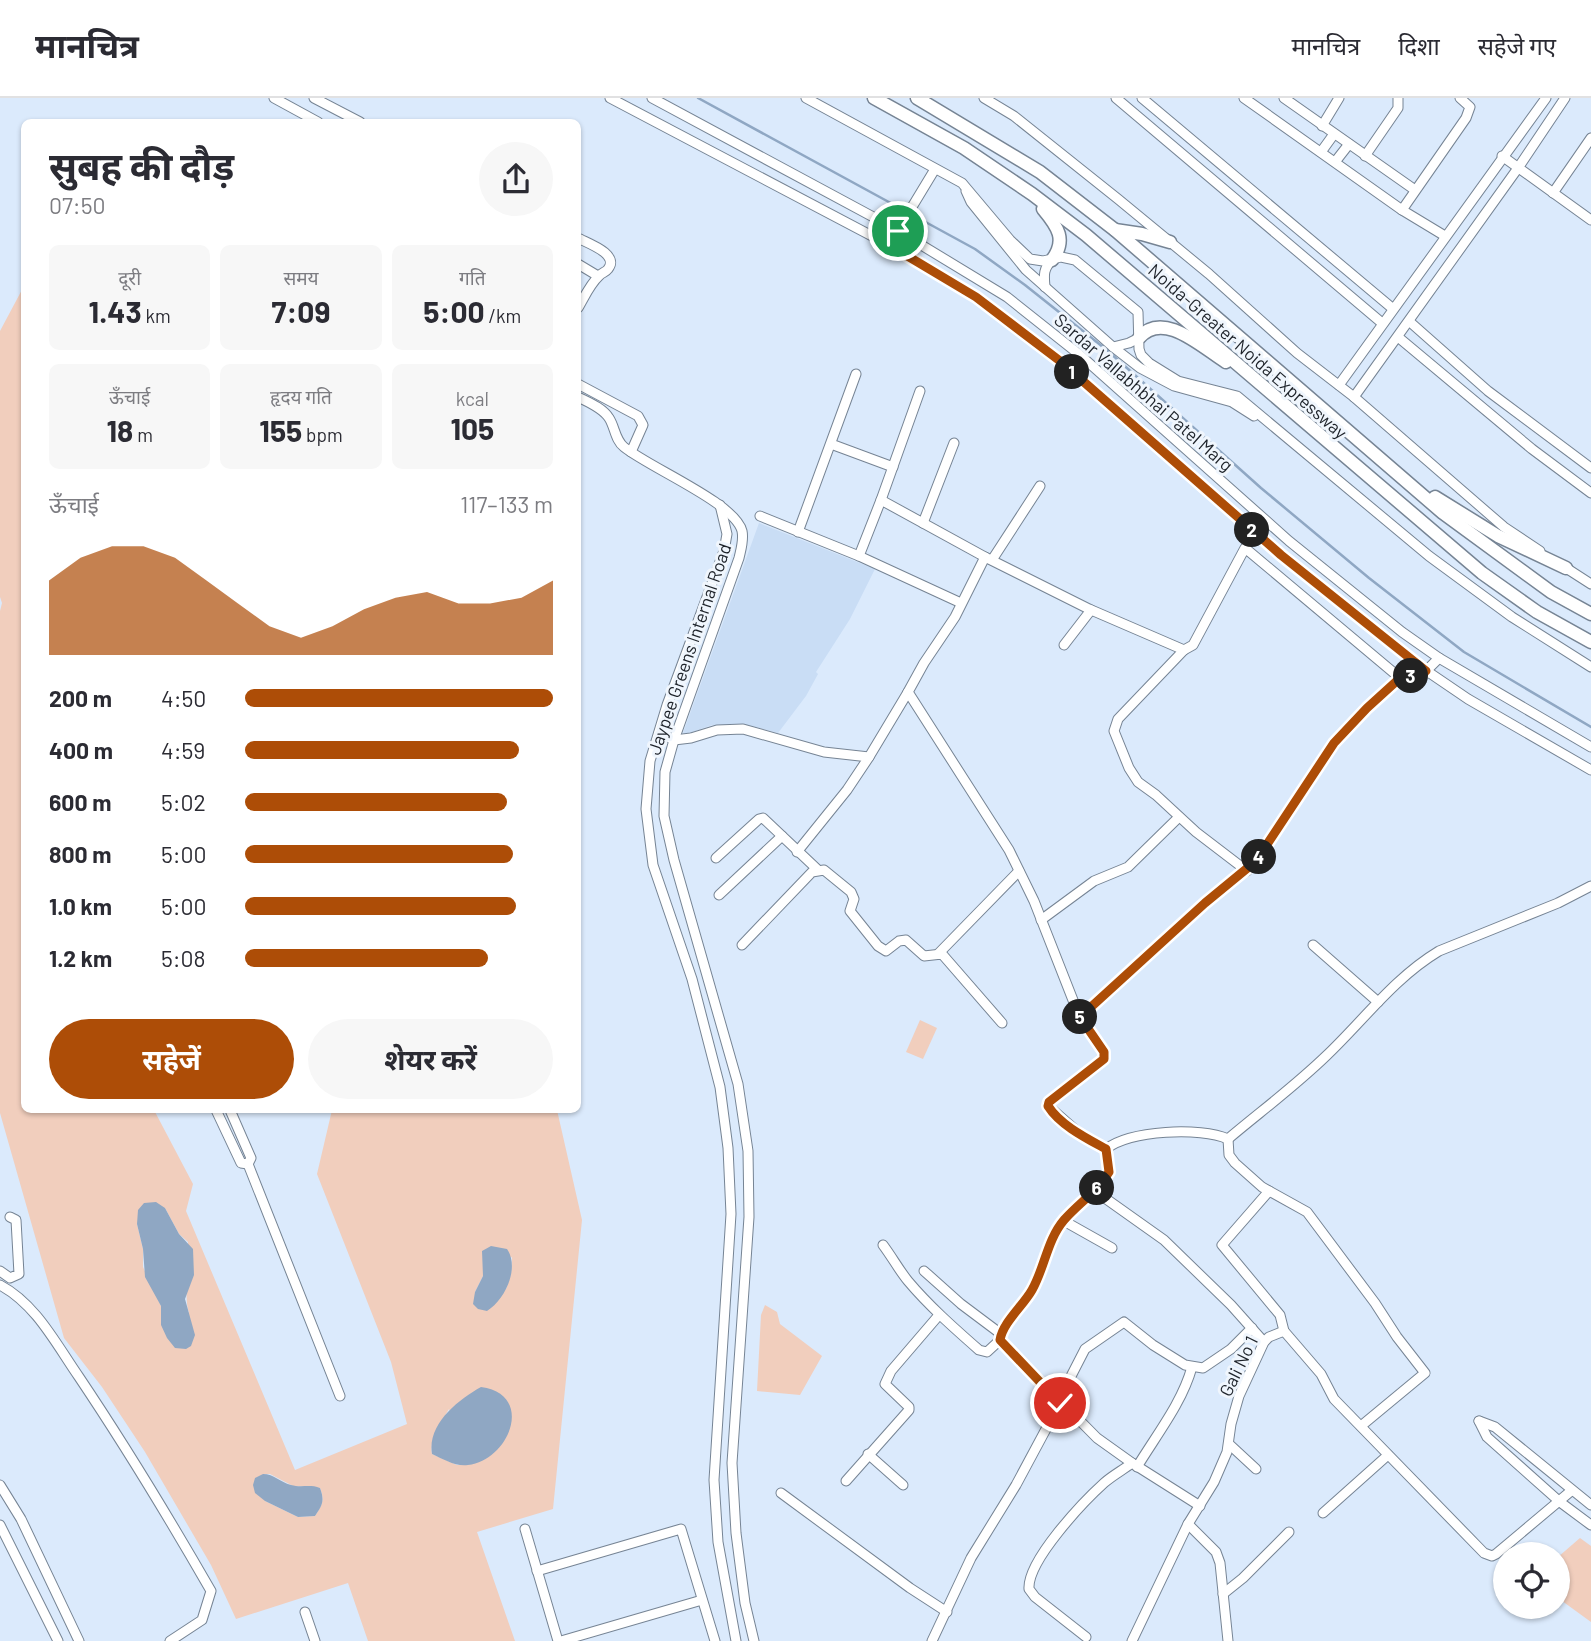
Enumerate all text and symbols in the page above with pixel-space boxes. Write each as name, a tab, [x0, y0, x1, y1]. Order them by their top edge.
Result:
text: मानचित्र	[35, 25, 139, 65]
text: मानचित्र	[1292, 31, 1360, 60]
text: दिशा	[1398, 31, 1440, 60]
text: सहेजे गए	[1478, 31, 1556, 60]
text: सुबह की दौड़	[49, 142, 234, 188]
button: share	[479, 142, 553, 216]
text: 07:50	[49, 191, 106, 219]
pin	[868, 201, 928, 261]
icon: arrive	[879, 212, 917, 250]
street label: Noida-Greater Noida Expressway	[1144, 259, 1352, 443]
text: दूरी	[118, 266, 141, 289]
text: समय	[283, 266, 319, 289]
text: गति	[459, 266, 486, 289]
text: 1.43	[89, 293, 142, 329]
text: 7:09	[272, 293, 330, 329]
text: 5:00	[423, 293, 485, 329]
text: km	[142, 304, 171, 327]
text: /km	[485, 304, 521, 327]
street label: Sardar Vallabhbhai Patel Marg	[1050, 308, 1238, 476]
pin: 1	[1054, 354, 1090, 390]
text: 1	[1068, 360, 1075, 383]
text: ऊँचाई	[109, 385, 150, 408]
text: हृदय गति	[270, 385, 332, 408]
text: kcal	[456, 387, 489, 410]
text: 105	[450, 410, 494, 446]
text: 18	[106, 412, 133, 448]
text: 155	[259, 412, 302, 448]
text: m	[133, 423, 153, 446]
text: bpm	[302, 423, 343, 446]
text: ऊँचाई	[49, 490, 99, 518]
text: 117–133 m	[460, 490, 553, 518]
pin: 2	[1234, 512, 1270, 548]
text: 2	[1246, 518, 1257, 541]
street label: Jaypee Greens Internal Road	[642, 540, 736, 758]
pin: 3	[1394, 658, 1428, 694]
text: 3	[1405, 664, 1416, 687]
text: 200 m	[49, 684, 112, 712]
text: 4:50	[161, 684, 206, 712]
text: 400 m	[49, 736, 113, 764]
text: 4:59	[161, 736, 205, 764]
text: 600 m	[49, 788, 111, 816]
text: 5:02	[161, 788, 206, 816]
text: 800 m	[49, 840, 111, 868]
text: 5:00	[161, 840, 207, 868]
pin: 4	[1242, 840, 1276, 874]
text: 4	[1253, 845, 1264, 868]
text: 1.0 km	[49, 892, 112, 920]
text: 5:00	[161, 892, 207, 920]
text: 1.2 km	[49, 944, 112, 972]
text: 5:08	[161, 944, 206, 972]
pin: 5	[1062, 1000, 1098, 1034]
text: 5	[1074, 1005, 1085, 1028]
button: सहेजें	[49, 1019, 294, 1099]
button: शेयर करें	[308, 1019, 553, 1099]
pin: 6	[1080, 1170, 1114, 1206]
text: 6	[1091, 1176, 1102, 1199]
street label: Gali No 1	[1214, 1332, 1262, 1400]
pin	[1030, 1373, 1090, 1433]
icon: check	[1041, 1384, 1079, 1422]
map controls	[1493, 1542, 1570, 1619]
button: locate	[1493, 1542, 1570, 1619]

